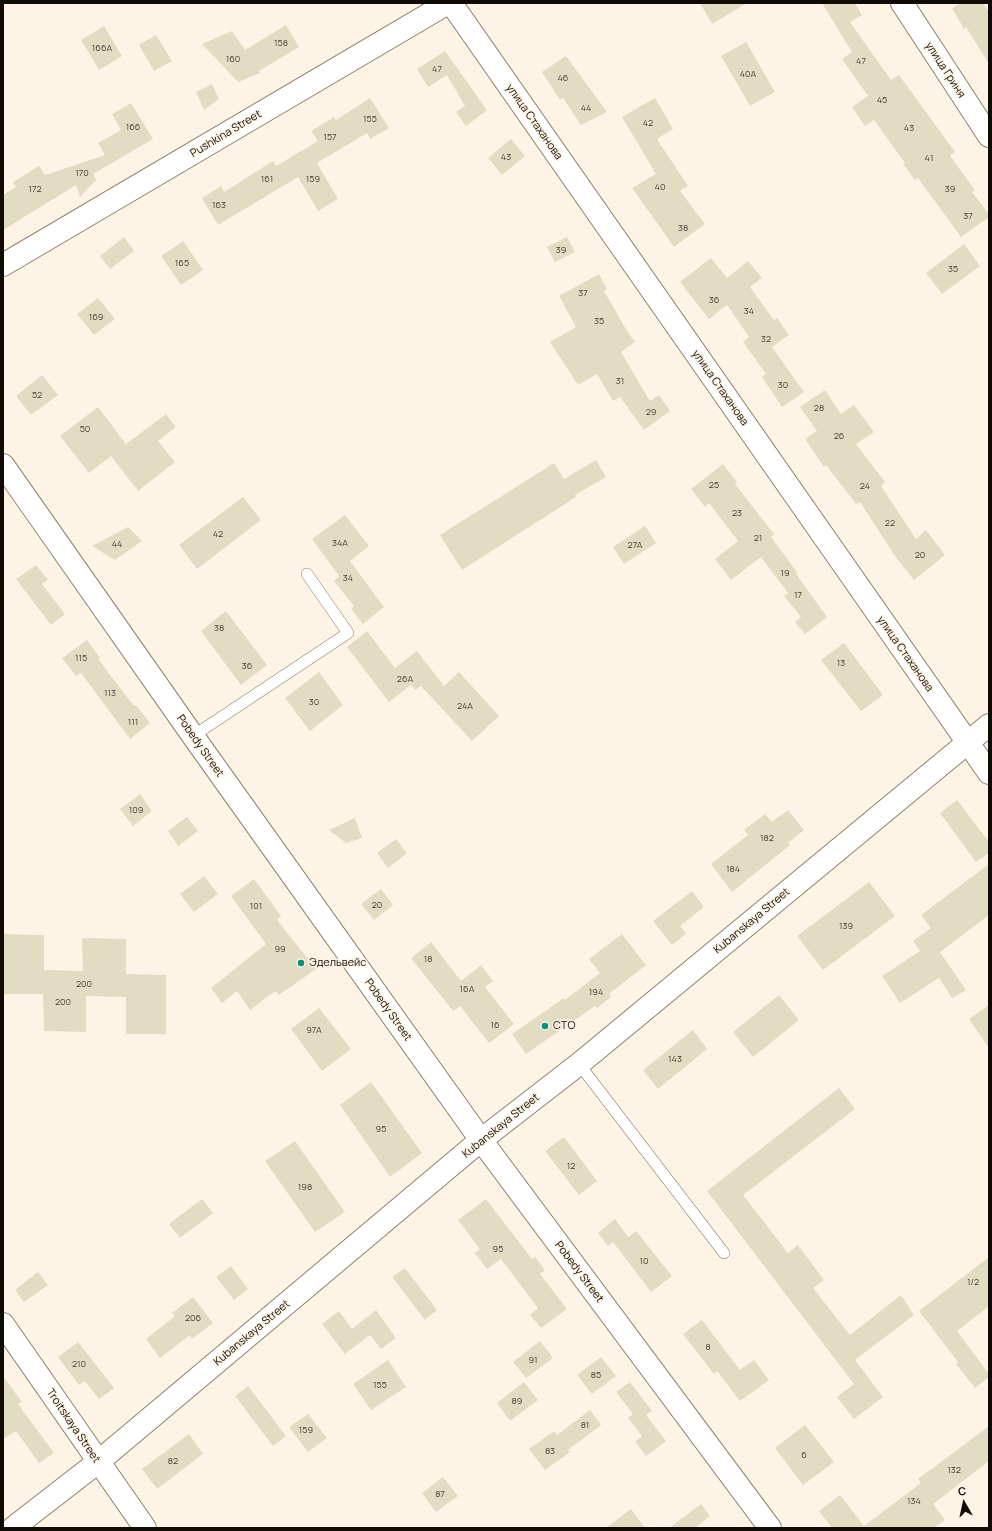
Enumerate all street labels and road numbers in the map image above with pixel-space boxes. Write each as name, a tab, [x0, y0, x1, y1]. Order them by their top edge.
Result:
street label: улица Гриня	[922, 40, 968, 100]
street label: улица Стаханова	[503, 82, 565, 162]
street label: Pushkina Street	[188, 108, 264, 160]
street label: улица Стаханова	[689, 348, 751, 428]
street label: улица Стаханова	[874, 614, 936, 694]
street label: Pobedy Street	[174, 712, 226, 780]
street label: Kubanskaya Street	[711, 885, 793, 957]
street label: Pobedy Street	[362, 976, 414, 1044]
street label: Kubanskaya Street	[460, 1091, 542, 1161]
street label: Pobedy Street	[552, 1239, 606, 1305]
street label: Kubanskaya Street	[211, 1297, 293, 1369]
street label: Troitskaya Street	[43, 1386, 103, 1466]

